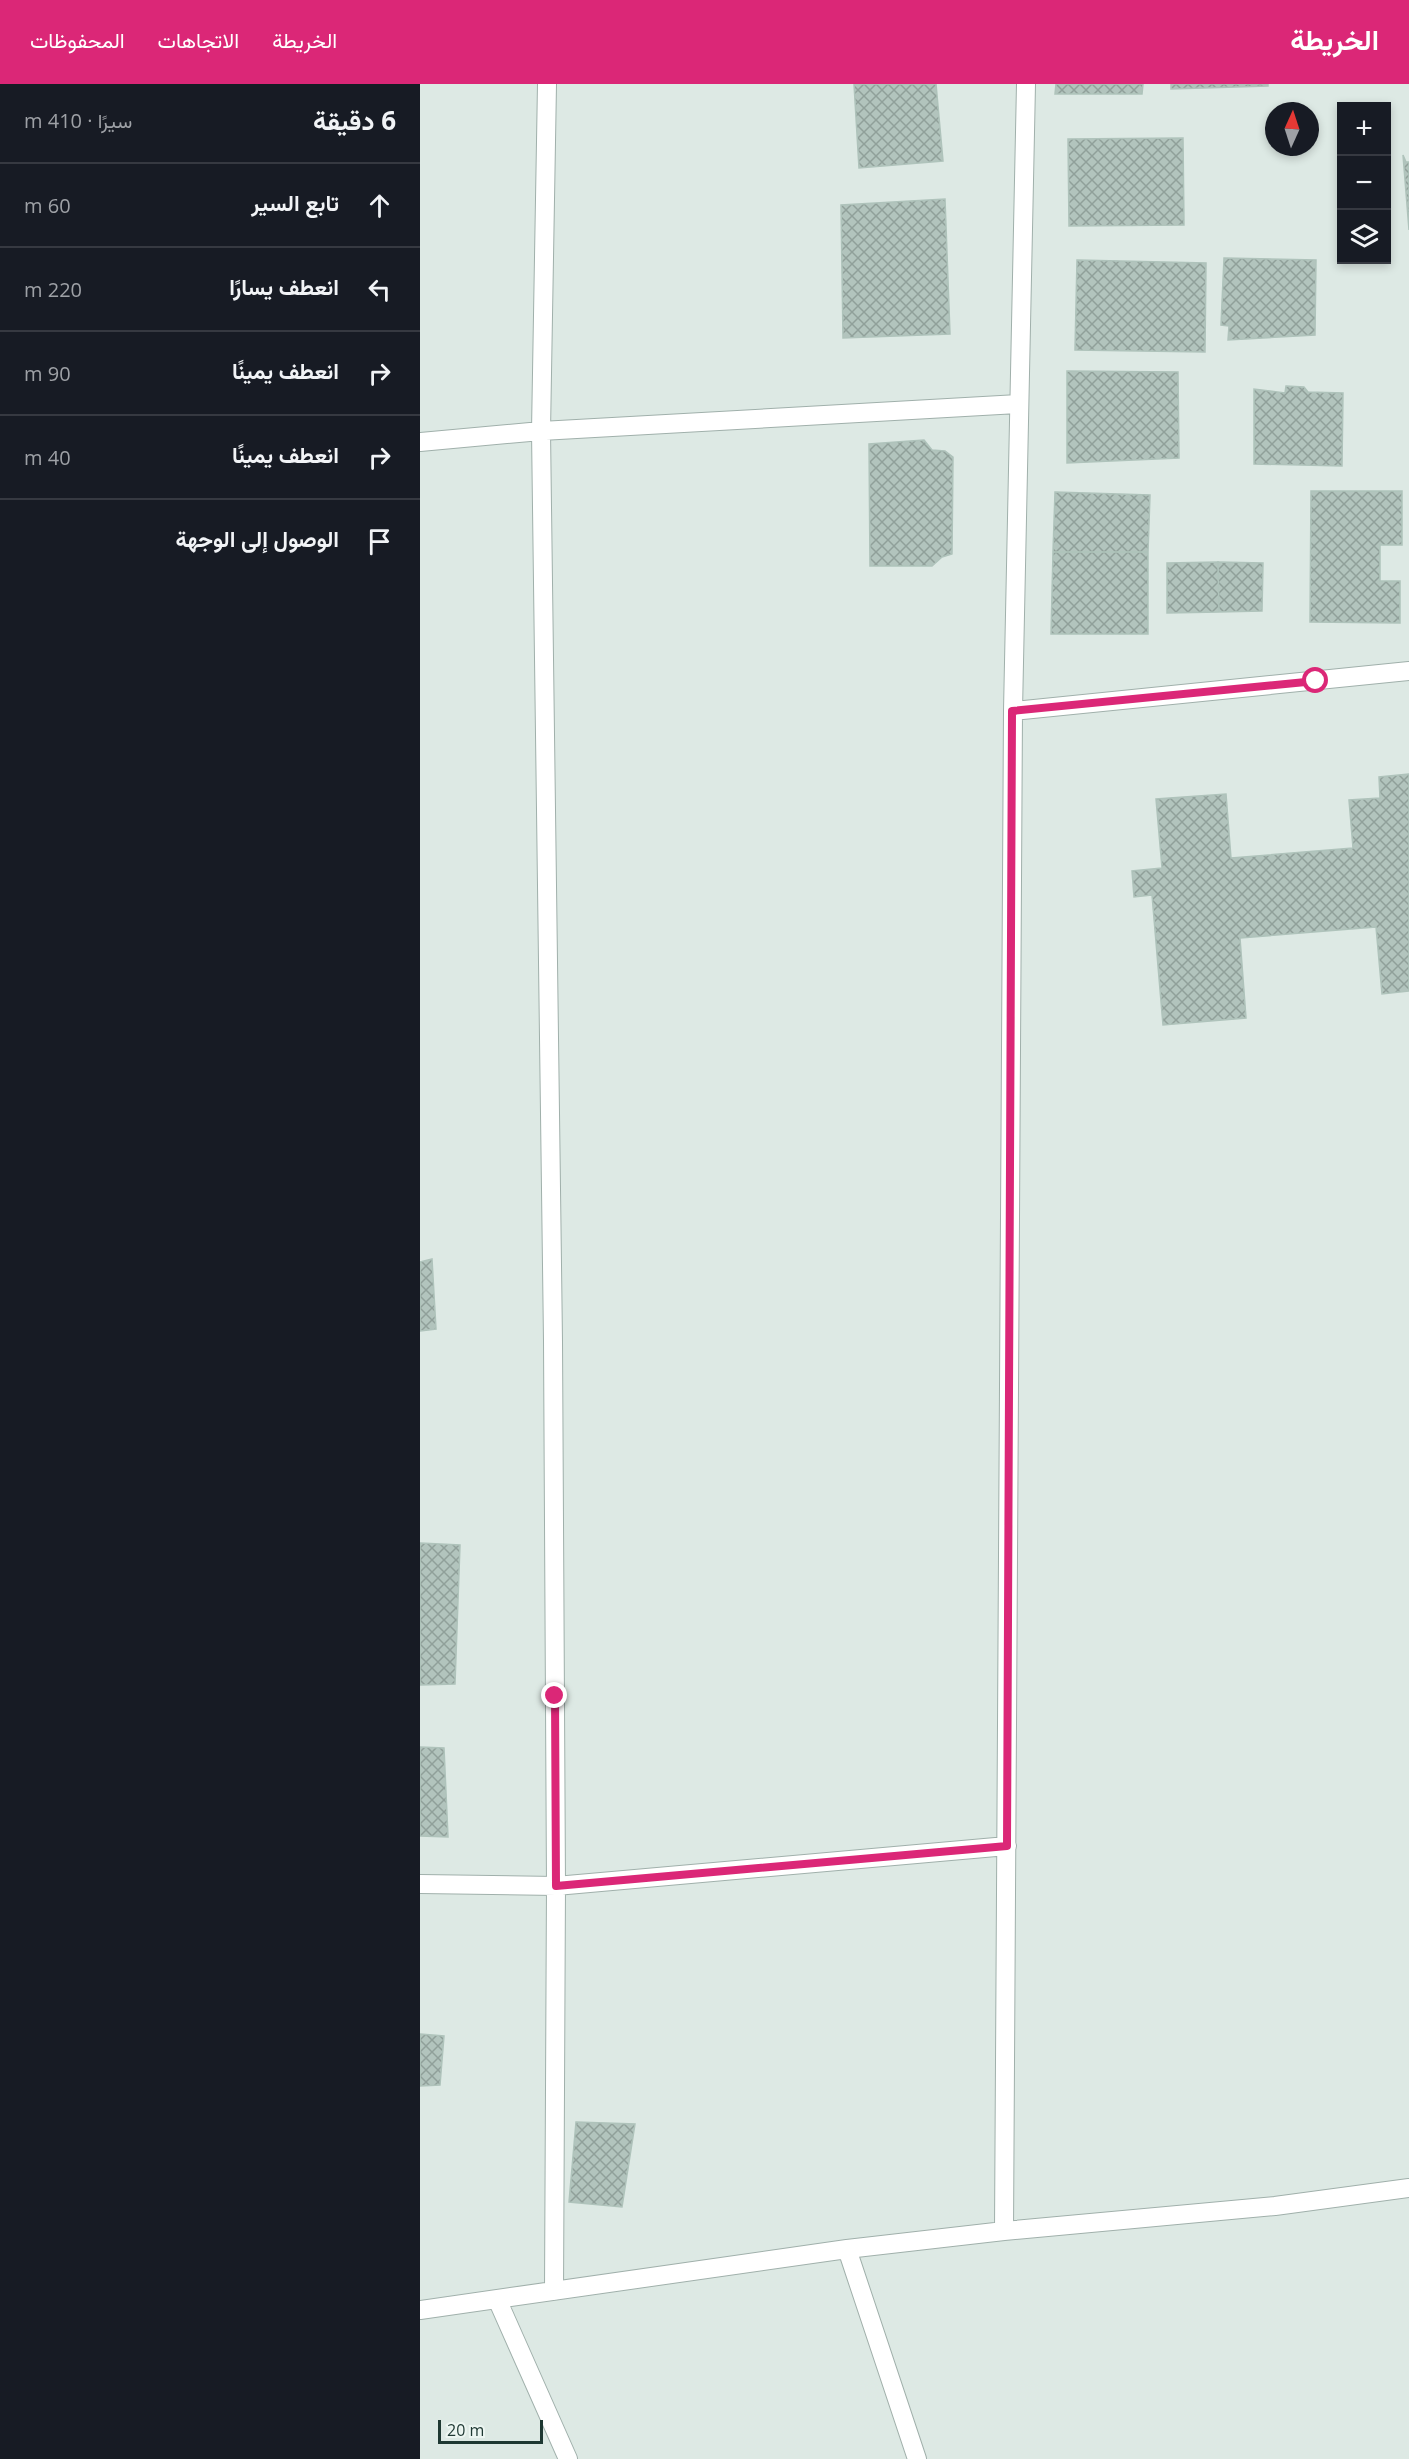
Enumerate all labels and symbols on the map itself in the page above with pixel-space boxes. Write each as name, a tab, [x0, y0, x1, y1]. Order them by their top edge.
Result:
north arrow	[1265, 102, 1319, 156]
route start	[1302, 667, 1328, 693]
route end	[541, 1682, 567, 1708]
scale bar	[438, 2417, 543, 2444]

